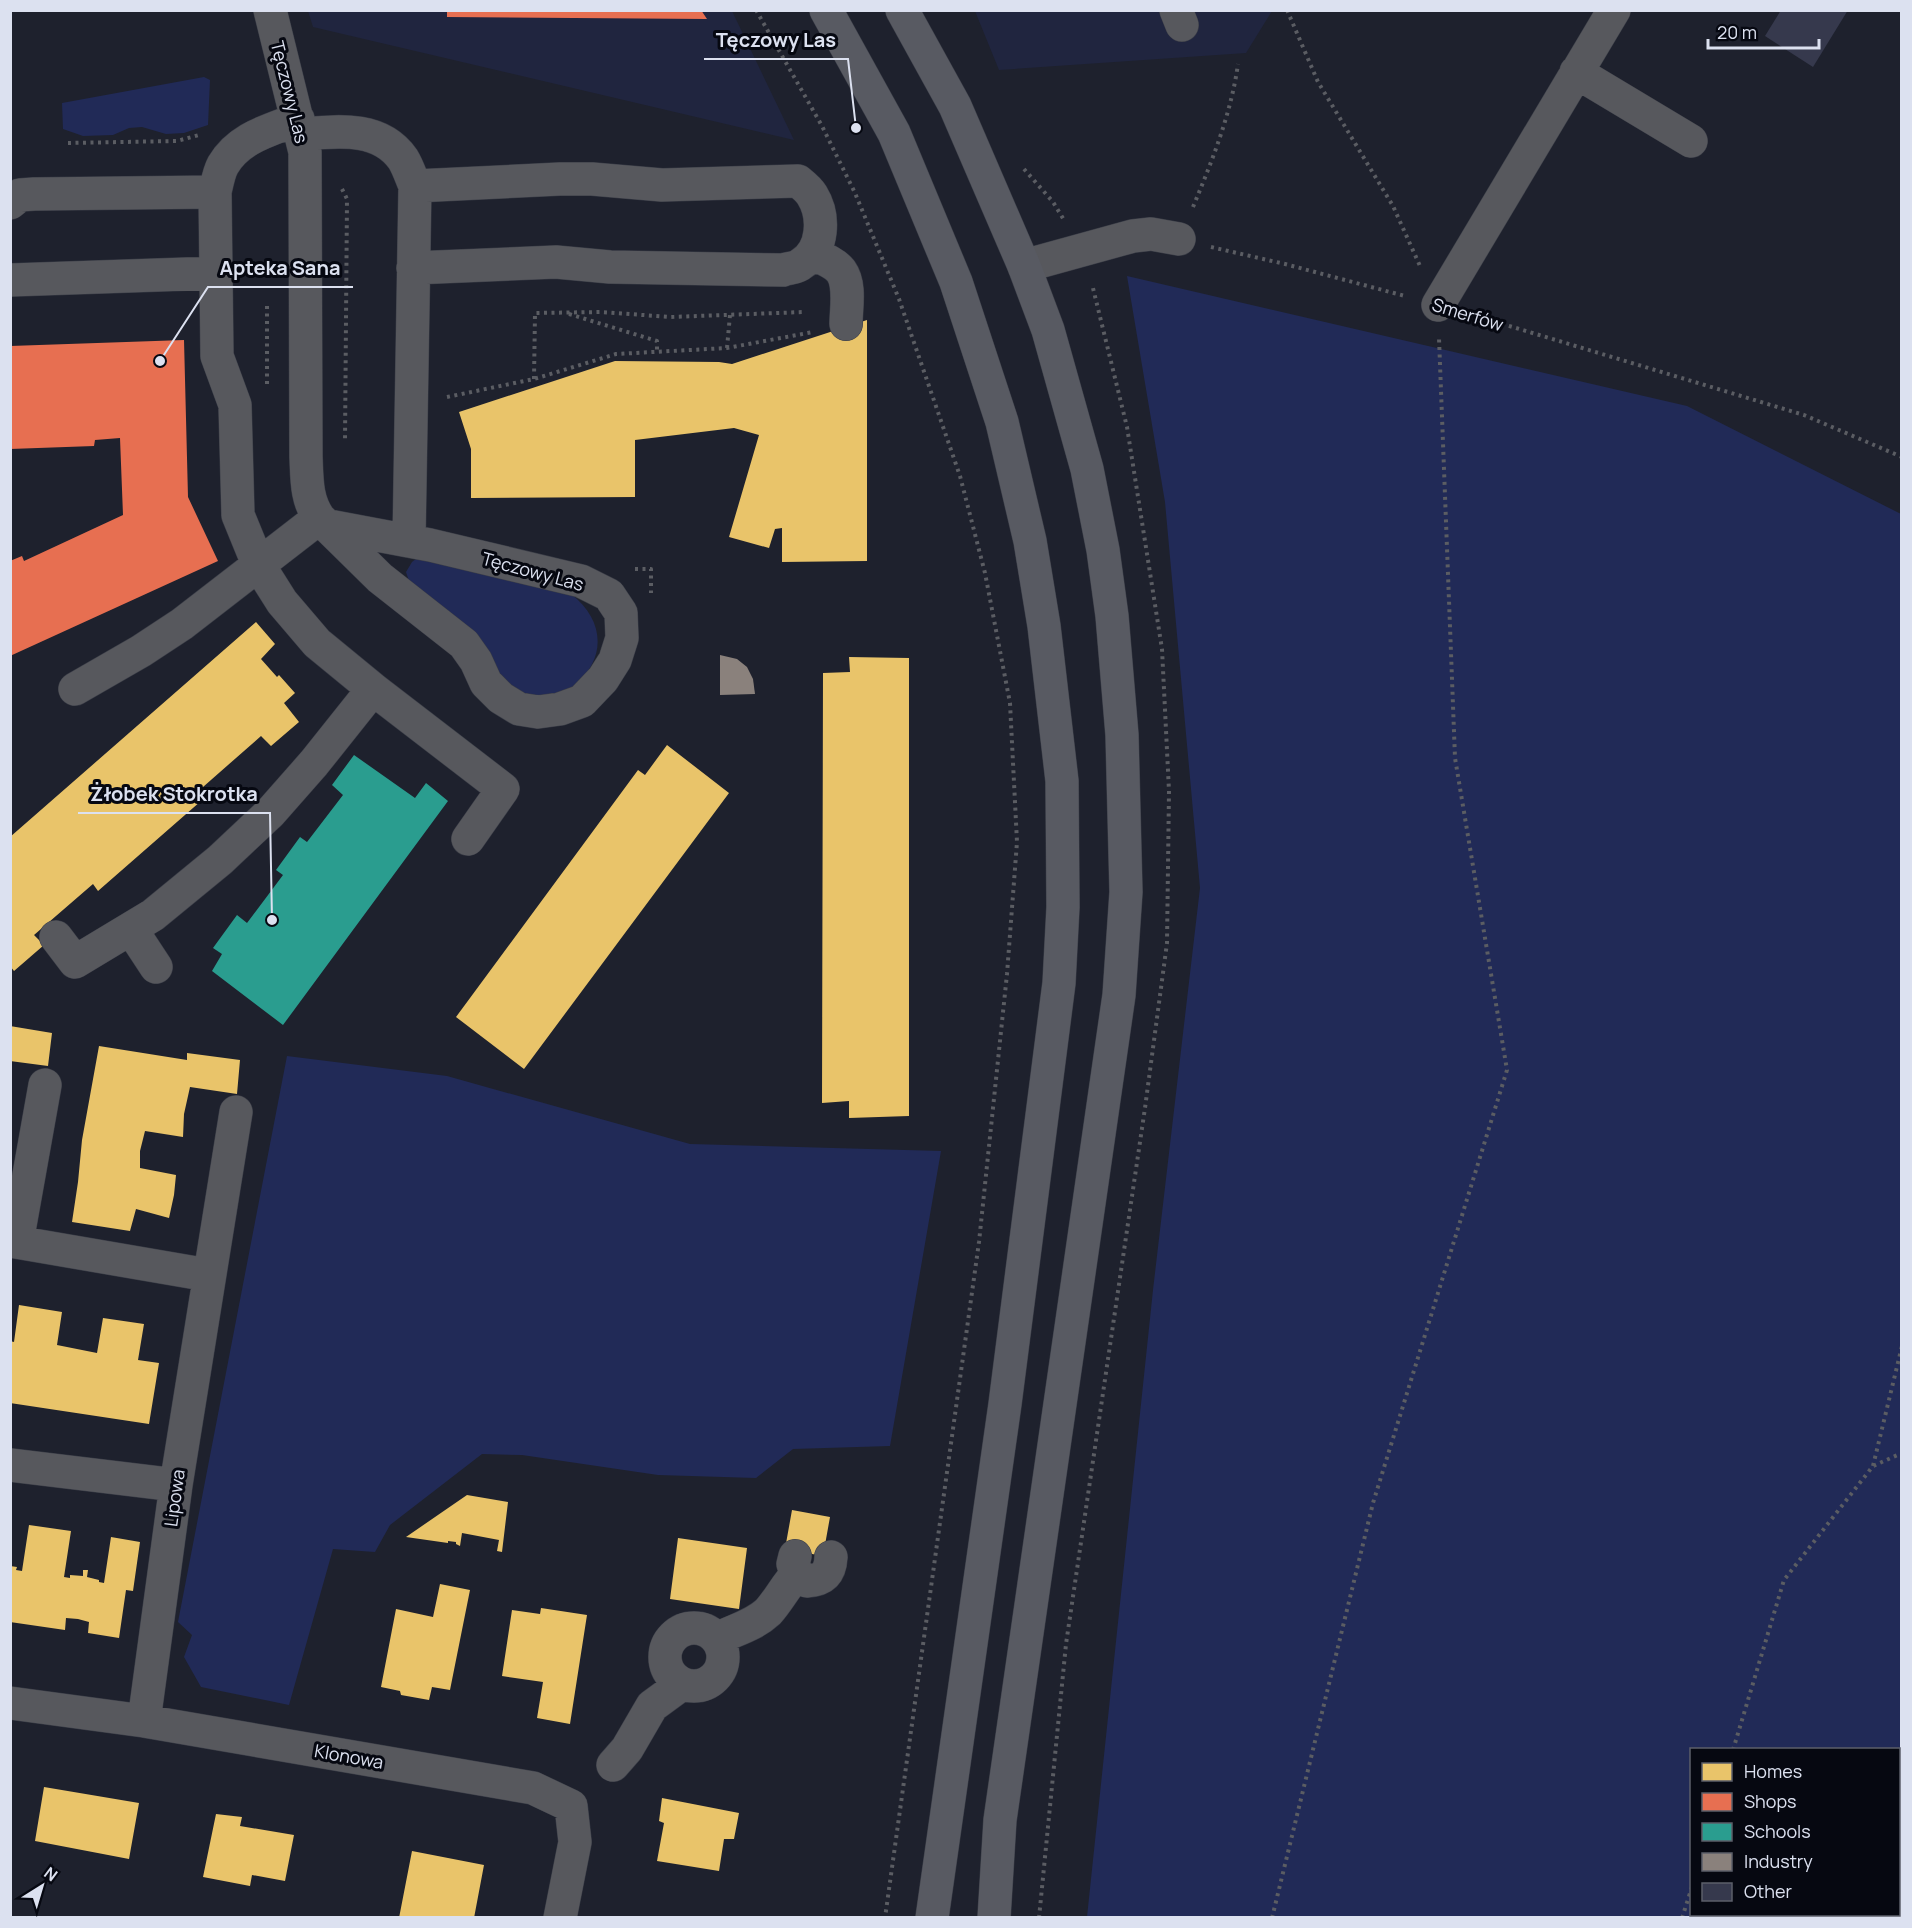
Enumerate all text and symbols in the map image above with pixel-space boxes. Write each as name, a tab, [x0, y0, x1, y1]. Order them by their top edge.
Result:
scale bar	[1708, 12, 1819, 50]
text: 20 m	[1717, 20, 1757, 44]
callout: Tęczowy Las	[704, 21, 848, 59]
text: Tęczowy Las	[716, 26, 836, 53]
street label: Tęczowy Las	[266, 38, 314, 146]
callout: Apteka Sana	[208, 249, 353, 287]
text: Apteka Sana	[220, 254, 340, 281]
street label: Smerfów	[1429, 292, 1507, 336]
street label: Tęczowy Las	[479, 546, 587, 596]
callout: Żłobek Stokrotka	[78, 775, 270, 813]
text: Żłobek Stokrotka	[90, 780, 258, 807]
street label: Lipowa	[158, 1468, 190, 1528]
street label: Klonowa	[313, 1738, 385, 1774]
legend	[1690, 1748, 1900, 1916]
text: Homes	[1744, 1759, 1802, 1783]
text: Shops	[1744, 1789, 1796, 1813]
text: Schools	[1744, 1819, 1811, 1843]
text: Industry	[1744, 1849, 1813, 1873]
north arrow	[12, 1856, 72, 1916]
text: N	[40, 1862, 62, 1886]
text: Other	[1744, 1879, 1792, 1903]

